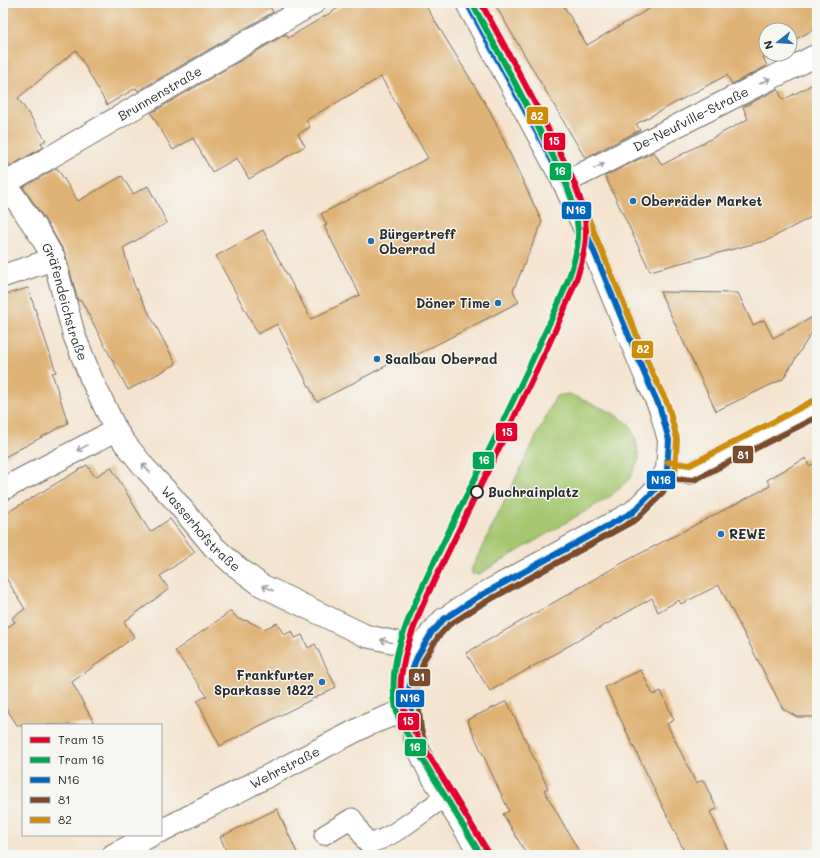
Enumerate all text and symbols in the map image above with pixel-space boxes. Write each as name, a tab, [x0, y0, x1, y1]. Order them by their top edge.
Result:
north arrow	[758, 22, 798, 62]
text: N	[760, 39, 776, 51]
street label: Brunnenstraße	[114, 62, 204, 124]
one-way arrow	[759, 77, 771, 85]
street label: De-Neufville-Straße	[630, 82, 751, 155]
line badge: 82	[526, 106, 549, 125]
text: 82	[531, 108, 543, 123]
line badge: 15	[543, 132, 566, 151]
text: 15	[548, 133, 560, 148]
one-way arrow	[593, 161, 605, 169]
line badge: 16	[549, 162, 572, 181]
text: 16	[554, 163, 566, 178]
place label: Oberräder Market	[641, 192, 763, 209]
marker: Oberräder Market	[628, 196, 638, 206]
line badge: N16	[561, 201, 592, 220]
text: N16	[566, 202, 586, 217]
place label: Bürgertreff Oberrad	[379, 225, 456, 257]
marker: Bürgertreff Oberrad	[366, 236, 376, 246]
street label: Gräfendeichstraße	[38, 239, 92, 363]
place label: Döner Time	[416, 294, 490, 311]
marker: Döner Time	[493, 298, 503, 308]
line badge: 82	[631, 340, 654, 359]
text: 82	[637, 341, 649, 356]
place label: Saalbau Oberrad	[385, 350, 497, 367]
marker: Saalbau Oberrad	[372, 354, 382, 364]
line badge: 15	[495, 422, 518, 442]
text: 15	[501, 424, 513, 439]
one-way arrow	[76, 445, 88, 452]
line badge: 81	[732, 445, 754, 464]
text: 81	[737, 447, 749, 462]
line badge: 16	[472, 451, 495, 470]
text: 16	[478, 452, 490, 467]
one-way arrow	[141, 463, 150, 474]
line badge: N16	[646, 470, 676, 490]
text: N16	[651, 472, 671, 487]
street label: Wasserhofstraße	[158, 482, 244, 575]
place label: Buchrainplatz	[488, 483, 579, 500]
marker: Buchrainplatz	[470, 485, 484, 499]
place label: REWE	[729, 525, 766, 542]
marker: REWE	[716, 529, 726, 539]
one-way arrow	[262, 584, 274, 591]
one-way arrow	[380, 636, 393, 644]
place label: Frankfurter Sparkasse 1822	[214, 666, 314, 698]
line badge: 81	[408, 668, 431, 687]
text: 81	[413, 669, 425, 684]
marker: Frankfurter Sparkasse 1822	[317, 677, 327, 687]
line badge: N16	[395, 689, 425, 708]
text: N16	[400, 690, 420, 705]
line badge: 15	[397, 712, 420, 731]
text: 15	[402, 713, 414, 728]
legend	[22, 724, 162, 836]
text: Tram 15	[58, 731, 104, 747]
line badge: 16	[404, 738, 427, 757]
text: 16	[409, 739, 421, 754]
street label: Wehrstraße	[247, 742, 322, 792]
text: Tram 16	[58, 751, 104, 767]
text: N16	[58, 771, 79, 787]
text: 81	[58, 791, 71, 807]
text: 82	[58, 811, 72, 827]

